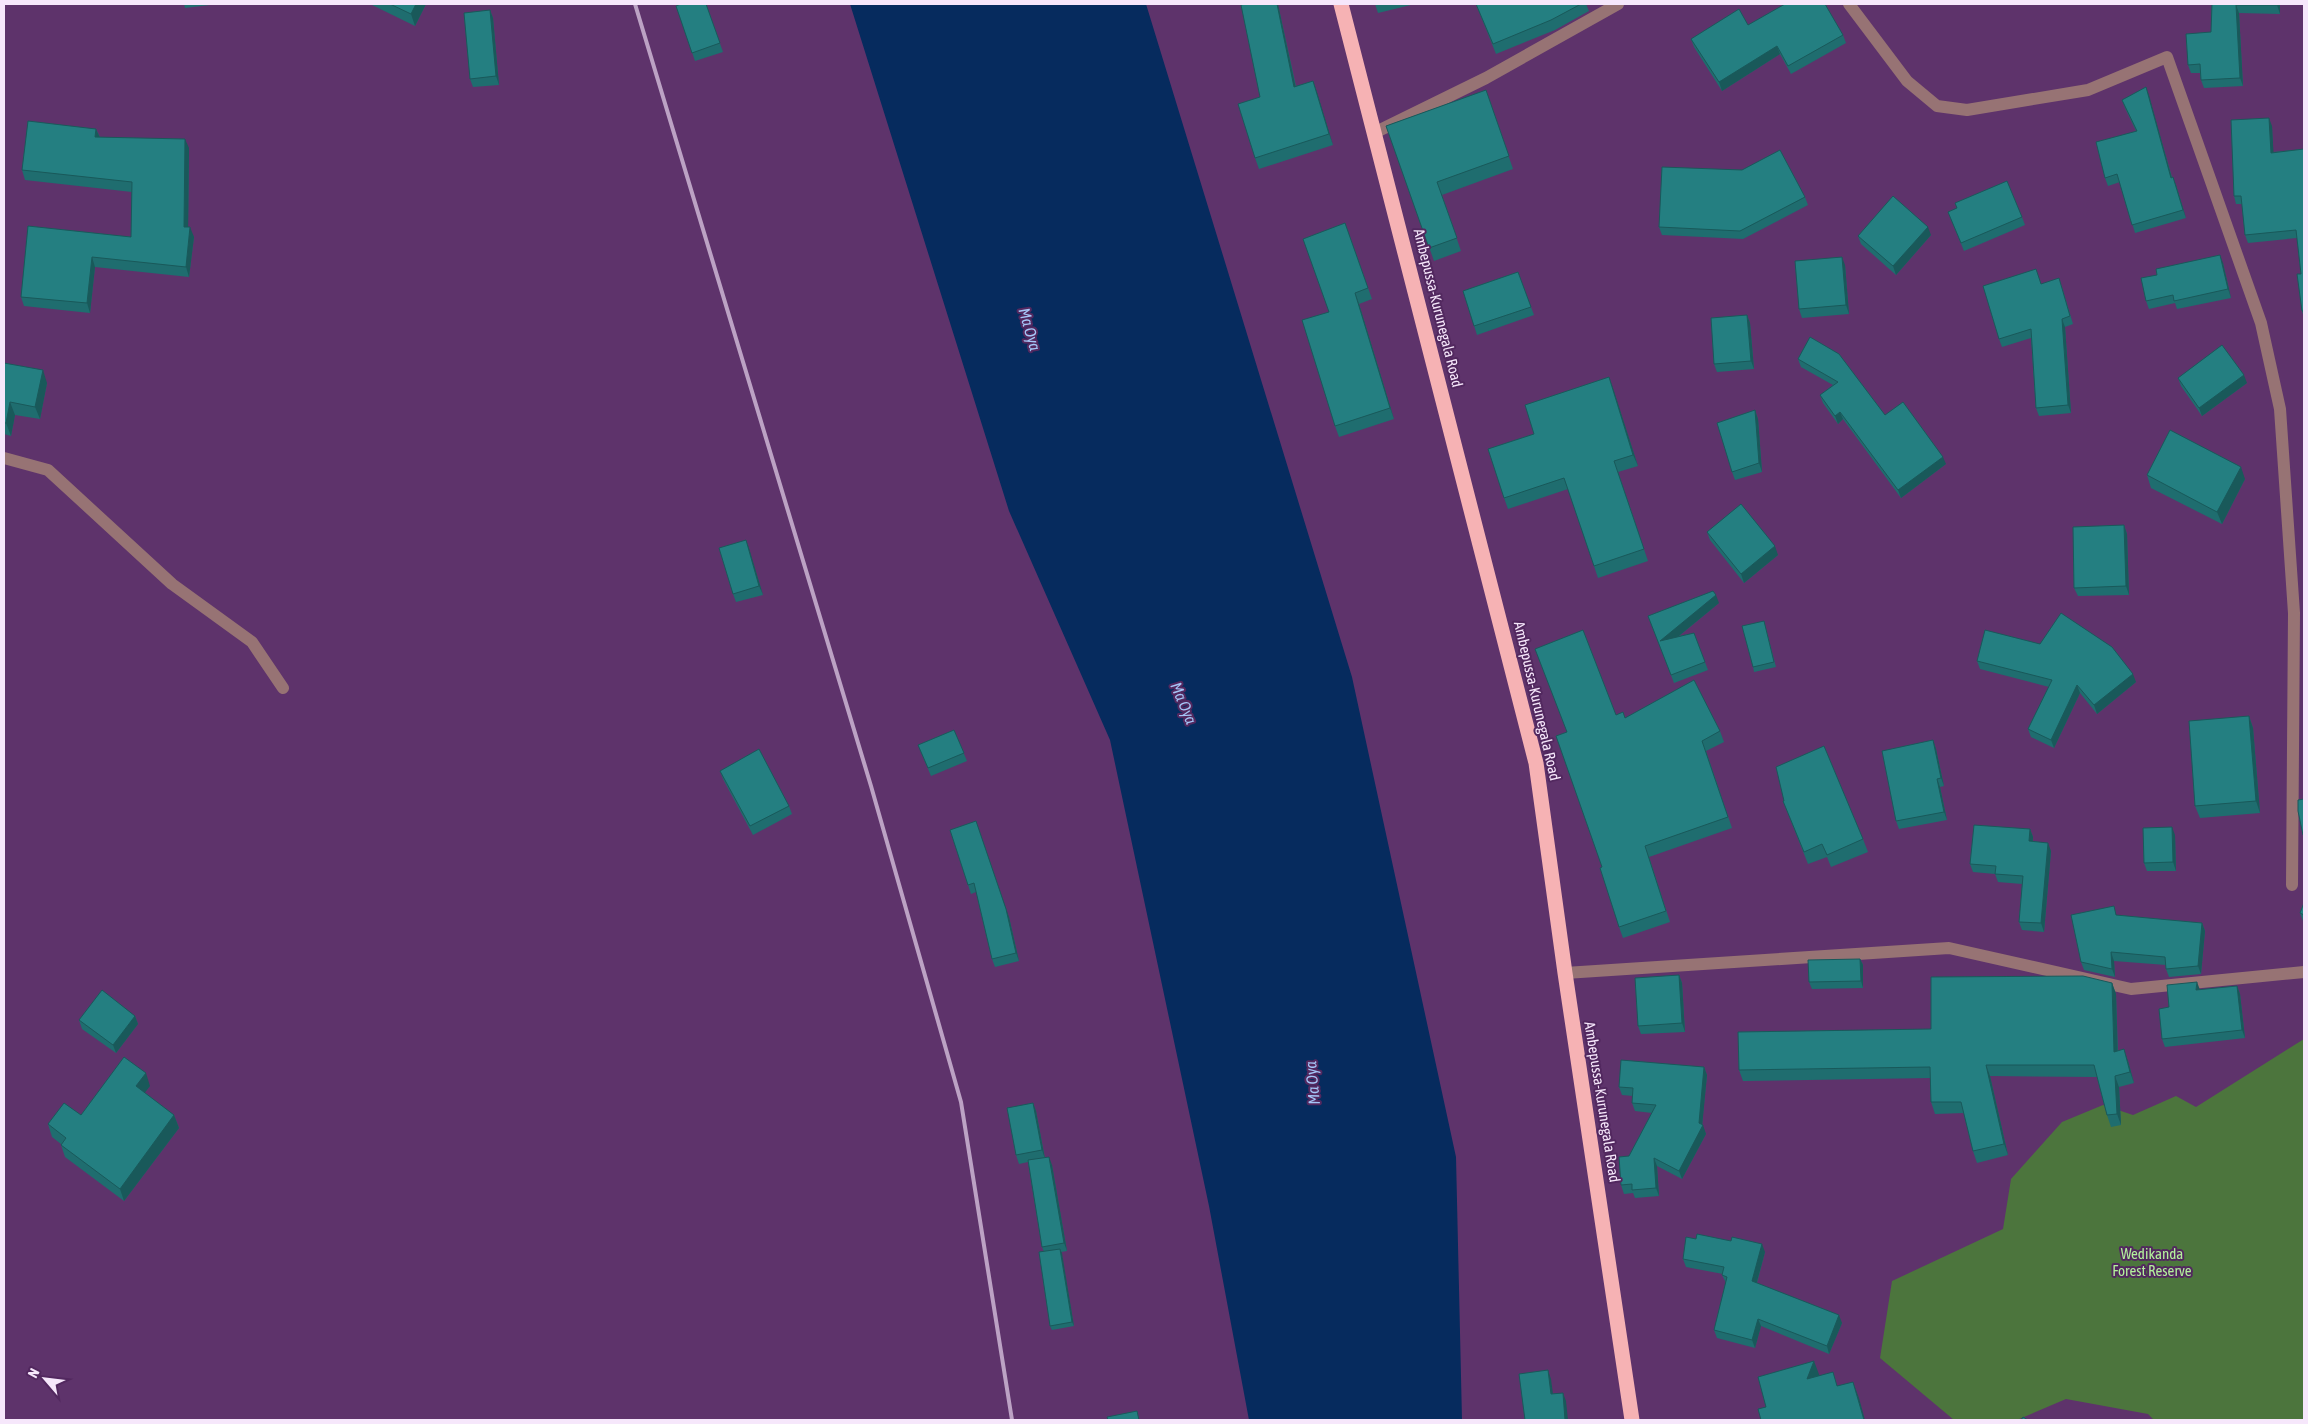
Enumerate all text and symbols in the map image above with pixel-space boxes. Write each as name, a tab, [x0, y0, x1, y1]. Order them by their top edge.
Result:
street label: Ambepussa-Kurunegala Road	[1411, 227, 1466, 389]
water label: Ma Oya	[1014, 306, 1045, 353]
street label: Ambepussa-Kurunegala Road	[1511, 620, 1564, 782]
water label: Ma Oya	[1166, 679, 1201, 727]
street label: Ambepussa-Kurunegala Road	[1581, 1020, 1624, 1184]
water label: Ma Oya	[1301, 1060, 1324, 1105]
park label: Wedikanda Forest Reserve	[2112, 1245, 2192, 1279]
north arrow	[20, 1354, 70, 1404]
text: N	[25, 1365, 43, 1380]

